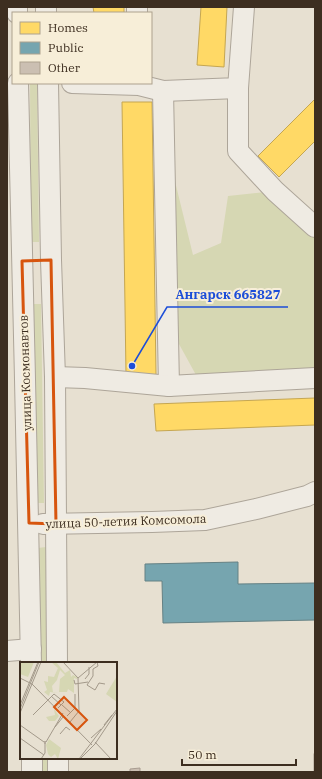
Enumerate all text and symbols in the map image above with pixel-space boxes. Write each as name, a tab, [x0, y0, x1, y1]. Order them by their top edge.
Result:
legend	[12, 12, 152, 84]
text: Homes	[48, 20, 88, 35]
text: Public	[48, 40, 84, 55]
text: Other	[48, 60, 81, 75]
callout: Ангарск 665827	[167, 282, 288, 307]
text: Ангарск 665827	[175, 286, 281, 303]
street label: улица Космонавтов	[15, 314, 35, 431]
street label: улица 50-летия Комсомола	[45, 511, 207, 531]
inset map	[20, 662, 117, 759]
scale bar	[182, 741, 296, 767]
text: 50 m	[188, 747, 217, 762]

